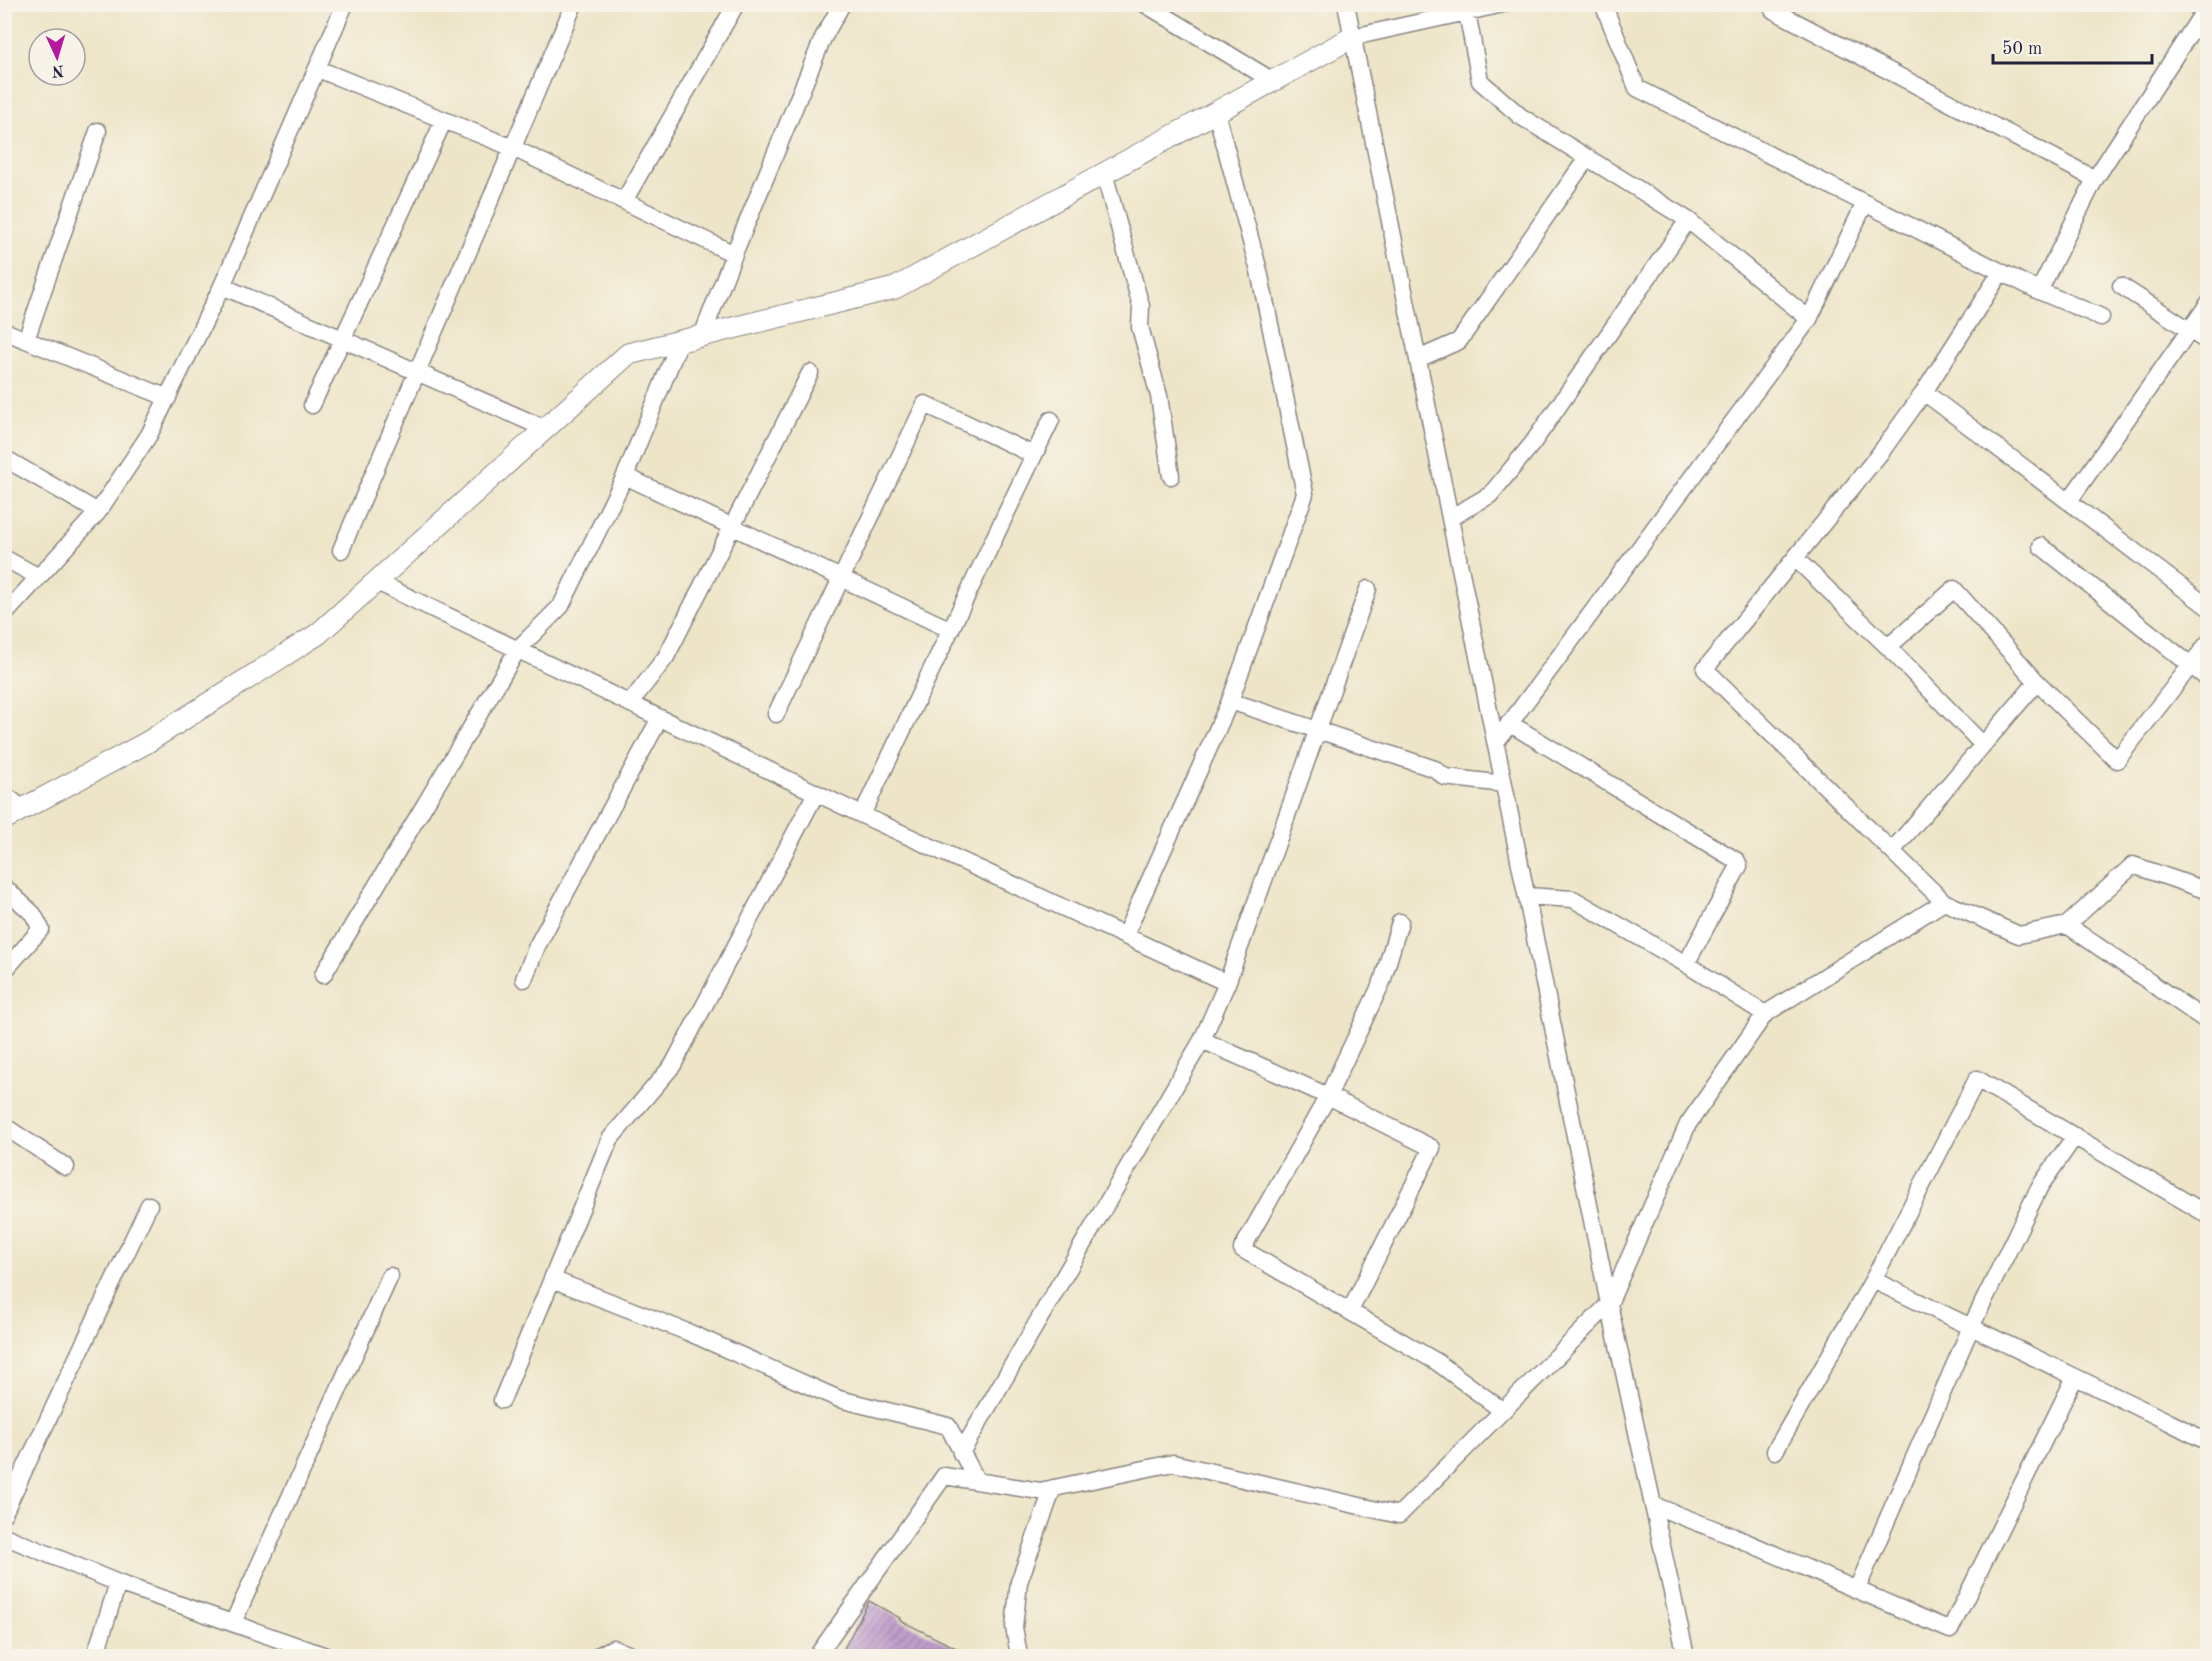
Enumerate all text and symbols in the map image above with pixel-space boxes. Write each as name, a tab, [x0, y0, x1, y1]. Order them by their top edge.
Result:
north arrow	[27, 27, 87, 87]
scale bar	[1993, 27, 2152, 65]
text: 50 m	[2002, 40, 2042, 58]
text: N	[50, 62, 65, 78]

